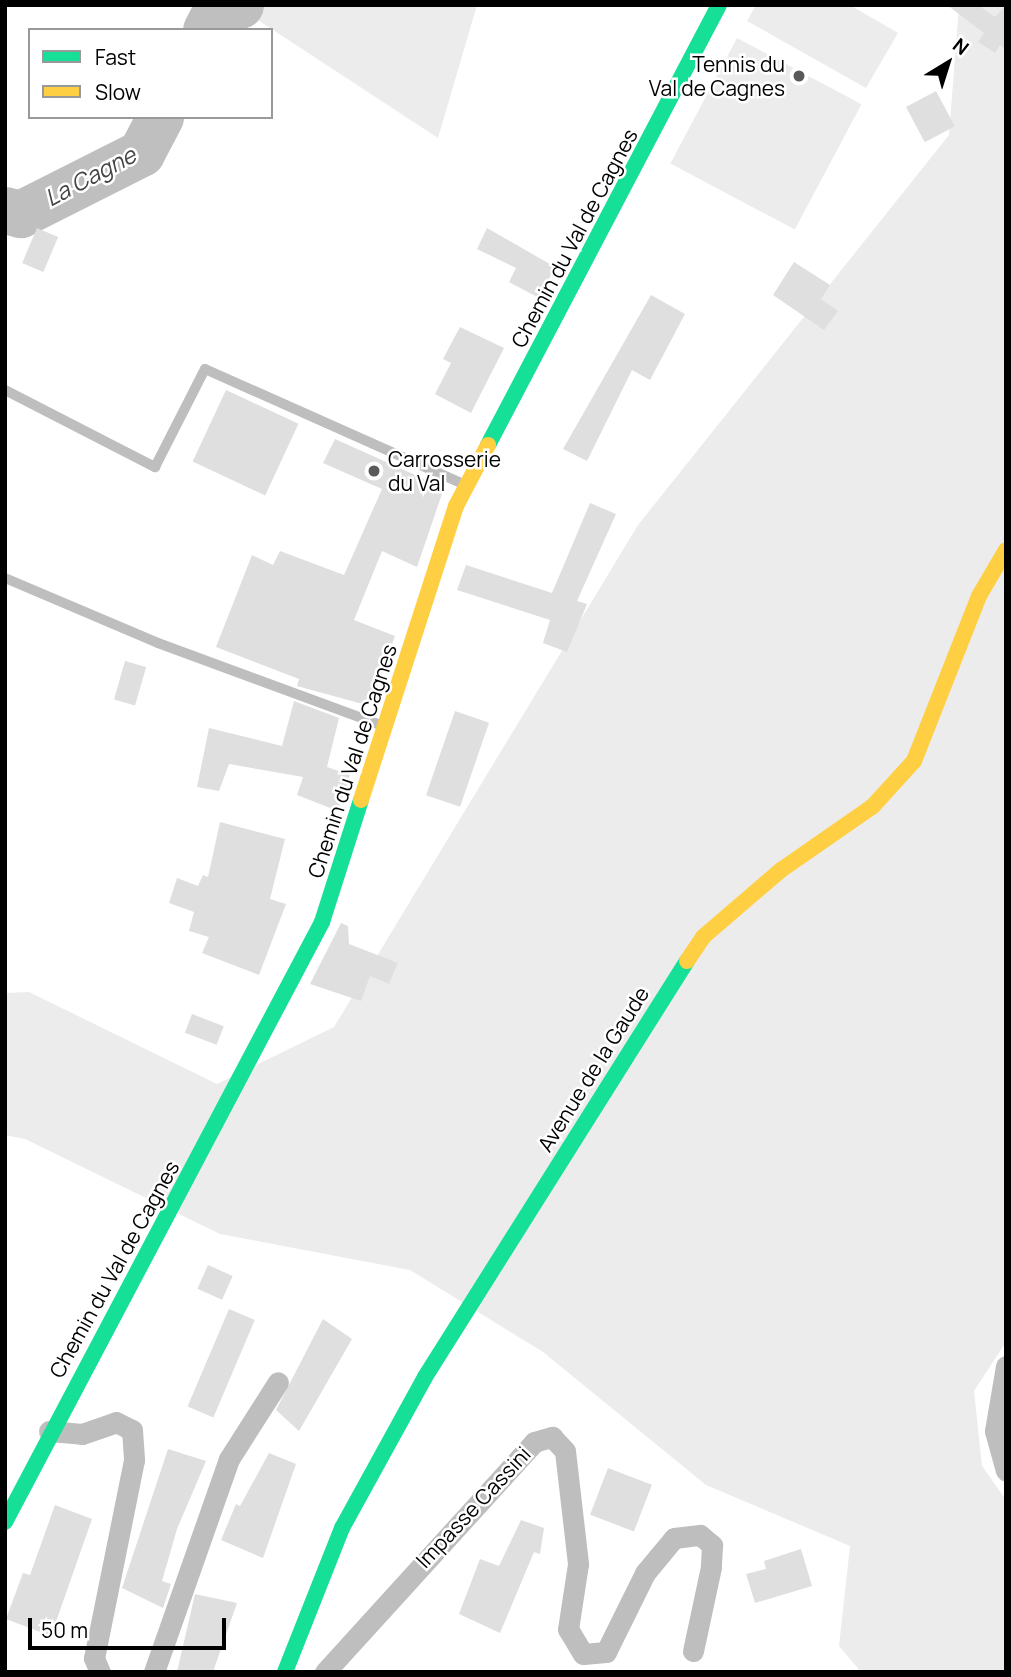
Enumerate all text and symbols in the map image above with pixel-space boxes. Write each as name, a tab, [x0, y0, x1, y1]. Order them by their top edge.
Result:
legend	[28, 28, 273, 119]
north arrow	[913, 28, 983, 98]
text: N	[948, 32, 974, 61]
text: Fast	[95, 43, 136, 71]
place label: Tennis du Val de Cagnes	[649, 51, 785, 101]
marker: Tennis du Val de Cagnes	[791, 68, 807, 84]
text: Slow	[95, 78, 141, 106]
street label: Chemin du Val de Cagnes	[506, 124, 642, 352]
water label: La Cagne	[40, 141, 140, 211]
place label: Carrosserie du Val	[388, 446, 501, 496]
marker: Carrosserie du Val	[366, 463, 382, 479]
street label: Chemin du Val de Cagnes	[302, 641, 402, 881]
street label: Avenue de la Gaude	[532, 982, 654, 1156]
street label: Chemin du Val de Cagnes	[44, 1156, 184, 1382]
street label: Impasse Cassini	[410, 1441, 536, 1573]
scale bar	[32, 1604, 229, 1648]
text: 50 m	[41, 1616, 88, 1644]

